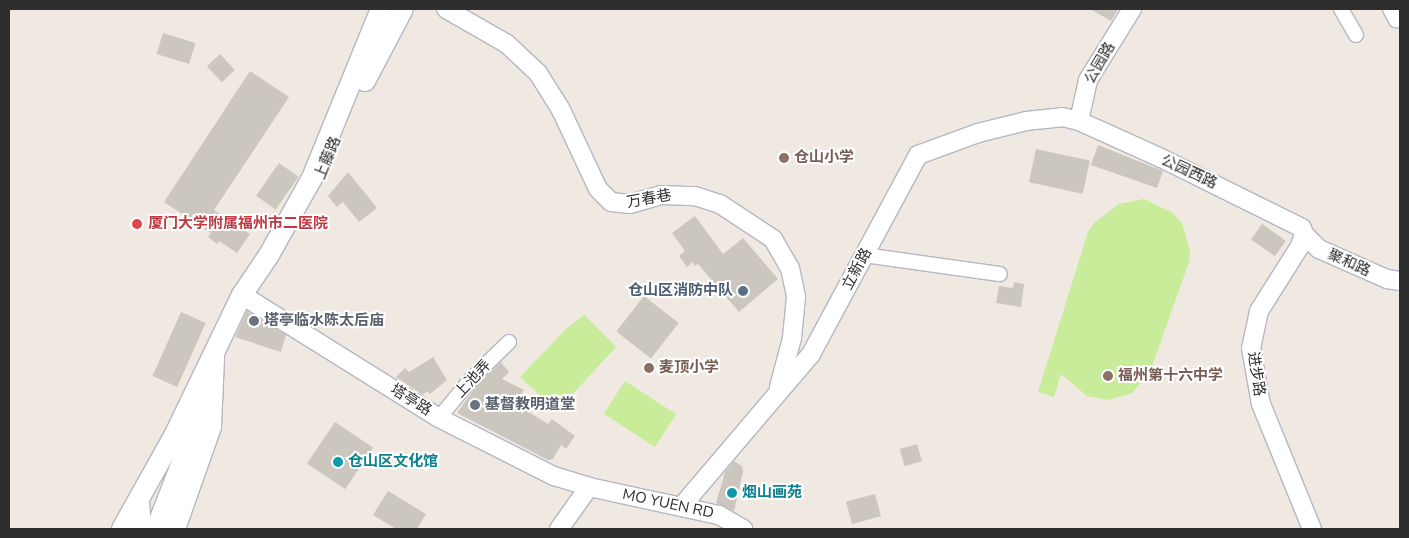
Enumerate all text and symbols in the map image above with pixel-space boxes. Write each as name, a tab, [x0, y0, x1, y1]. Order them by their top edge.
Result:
street label: 公园路	[1081, 39, 1119, 87]
street label: 上藤路	[311, 134, 345, 182]
place label: 仓山小学	[794, 149, 854, 167]
street label: 公园西路	[1158, 151, 1220, 193]
marker: 仓山小学	[778, 152, 790, 164]
street label: 万春巷	[625, 186, 673, 212]
place label: 厦门大学附属福州市二医院	[148, 215, 328, 233]
marker: 厦门大学附属福州市二医院	[130, 217, 144, 231]
street label: 立新路	[838, 245, 876, 293]
street label: 聚和路	[1325, 246, 1373, 280]
place label: 仓山区消防中队	[628, 282, 733, 300]
marker: 仓山区消防中队	[737, 285, 749, 297]
place label: 塔亭临水陈太后庙	[264, 312, 384, 330]
marker: 塔亭临水陈太后庙	[248, 315, 260, 327]
street label: 进步路	[1244, 350, 1268, 398]
street label: 上池弄	[451, 356, 495, 402]
place label: 麦顶小学	[659, 359, 719, 377]
marker: 麦顶小学	[643, 362, 655, 374]
place label: 福州第十六中学	[1118, 367, 1223, 385]
marker: 福州第十六中学	[1102, 370, 1114, 382]
street label: 塔亭路	[387, 380, 435, 420]
place label: 基督教明道堂	[485, 396, 575, 414]
marker: 基督教明道堂	[469, 399, 481, 411]
place label: 仓山区文化馆	[348, 453, 438, 471]
marker: 仓山区文化馆	[332, 456, 344, 468]
place label: 烟山画苑	[742, 484, 802, 502]
street label: MO YUEN RD	[621, 486, 715, 522]
marker: 烟山画苑	[726, 487, 738, 499]

